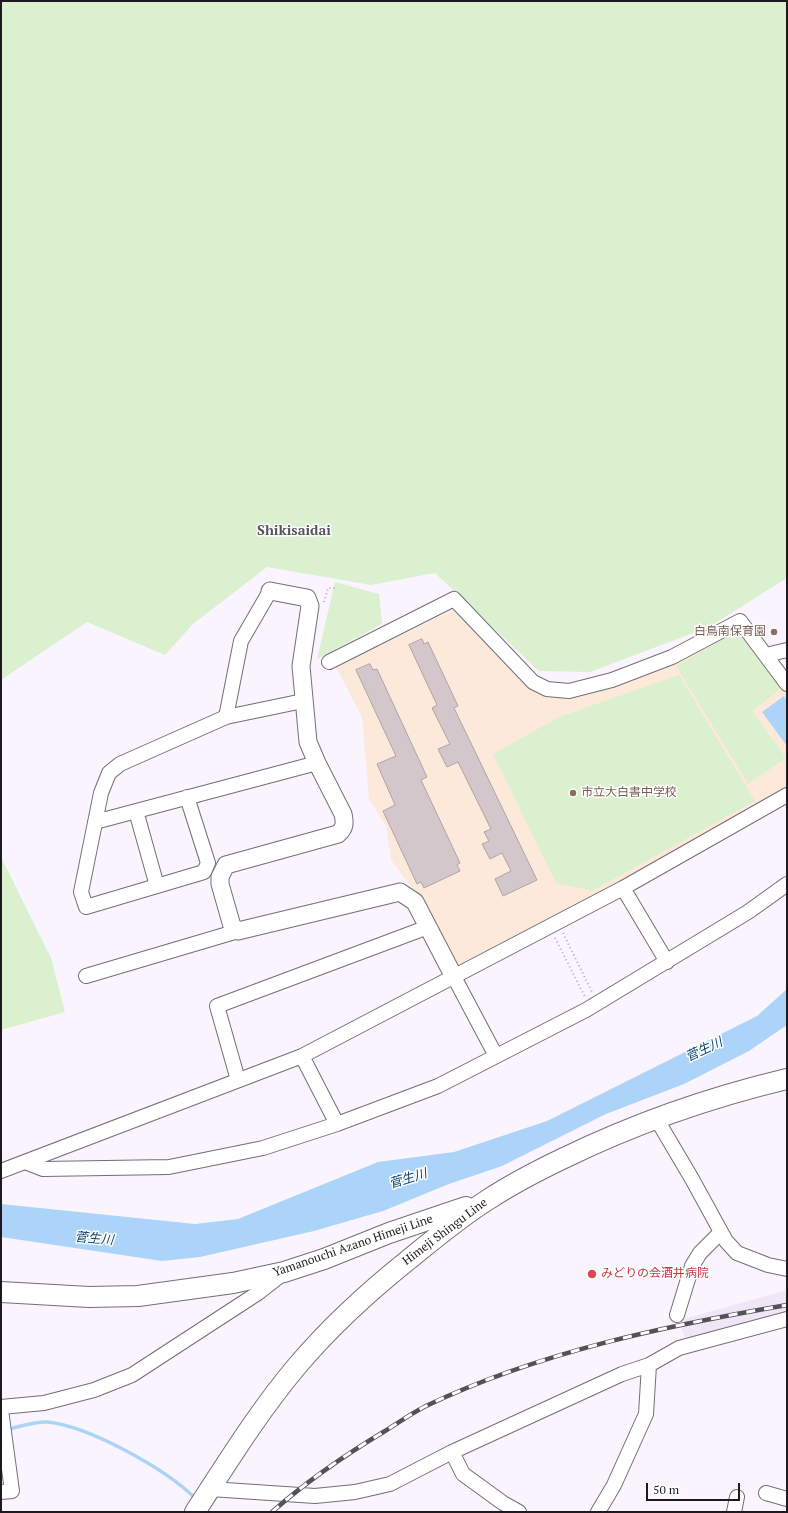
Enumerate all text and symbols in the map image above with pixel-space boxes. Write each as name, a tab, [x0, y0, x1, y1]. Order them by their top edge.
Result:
district label: Shikisaidai	[257, 523, 331, 539]
place label: 白鳥南保育園	[694, 625, 766, 639]
marker: 白鳥南保育園	[769, 627, 779, 637]
place label: 市立大白書中学校	[581, 786, 677, 800]
marker: 市立大白書中学校	[568, 788, 578, 798]
water label: 菅生川	[683, 1035, 725, 1065]
water label: 菅生川	[387, 1166, 429, 1192]
street label: Himeji Shingu Line	[400, 1195, 490, 1269]
street label: Yamanouchi Azano Himeji Line	[271, 1212, 435, 1280]
water label: 菅生川	[74, 1230, 114, 1248]
place label: みどりの会酒井病院	[601, 1267, 709, 1281]
marker: みどりの会酒井病院	[586, 1268, 598, 1280]
scale bar	[648, 1475, 742, 1501]
text: 50 m	[653, 1482, 679, 1497]

